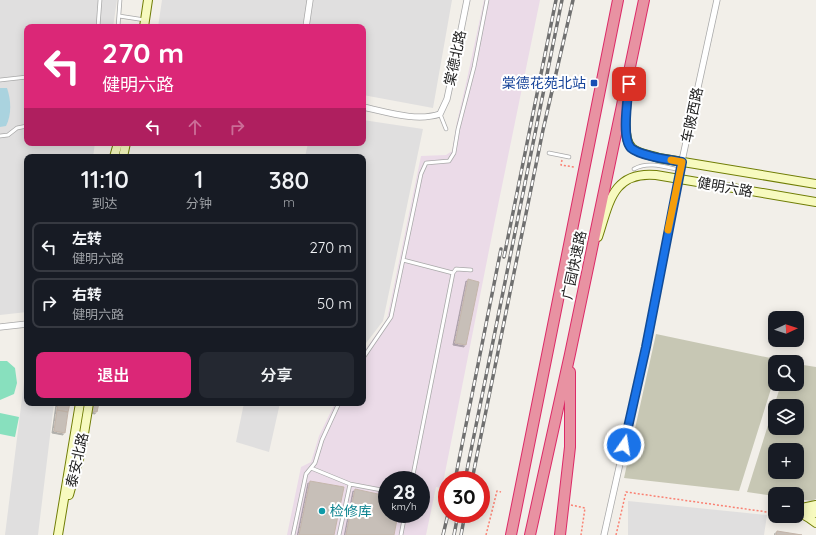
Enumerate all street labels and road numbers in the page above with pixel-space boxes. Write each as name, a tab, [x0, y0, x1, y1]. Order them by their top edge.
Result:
street label: 棠德北路	[440, 29, 470, 87]
street label: 车陂西路	[677, 86, 707, 144]
street label: 健明六路	[696, 173, 754, 201]
street label: 广园快速路	[558, 229, 590, 301]
street label: 泰安北路	[62, 431, 92, 489]

